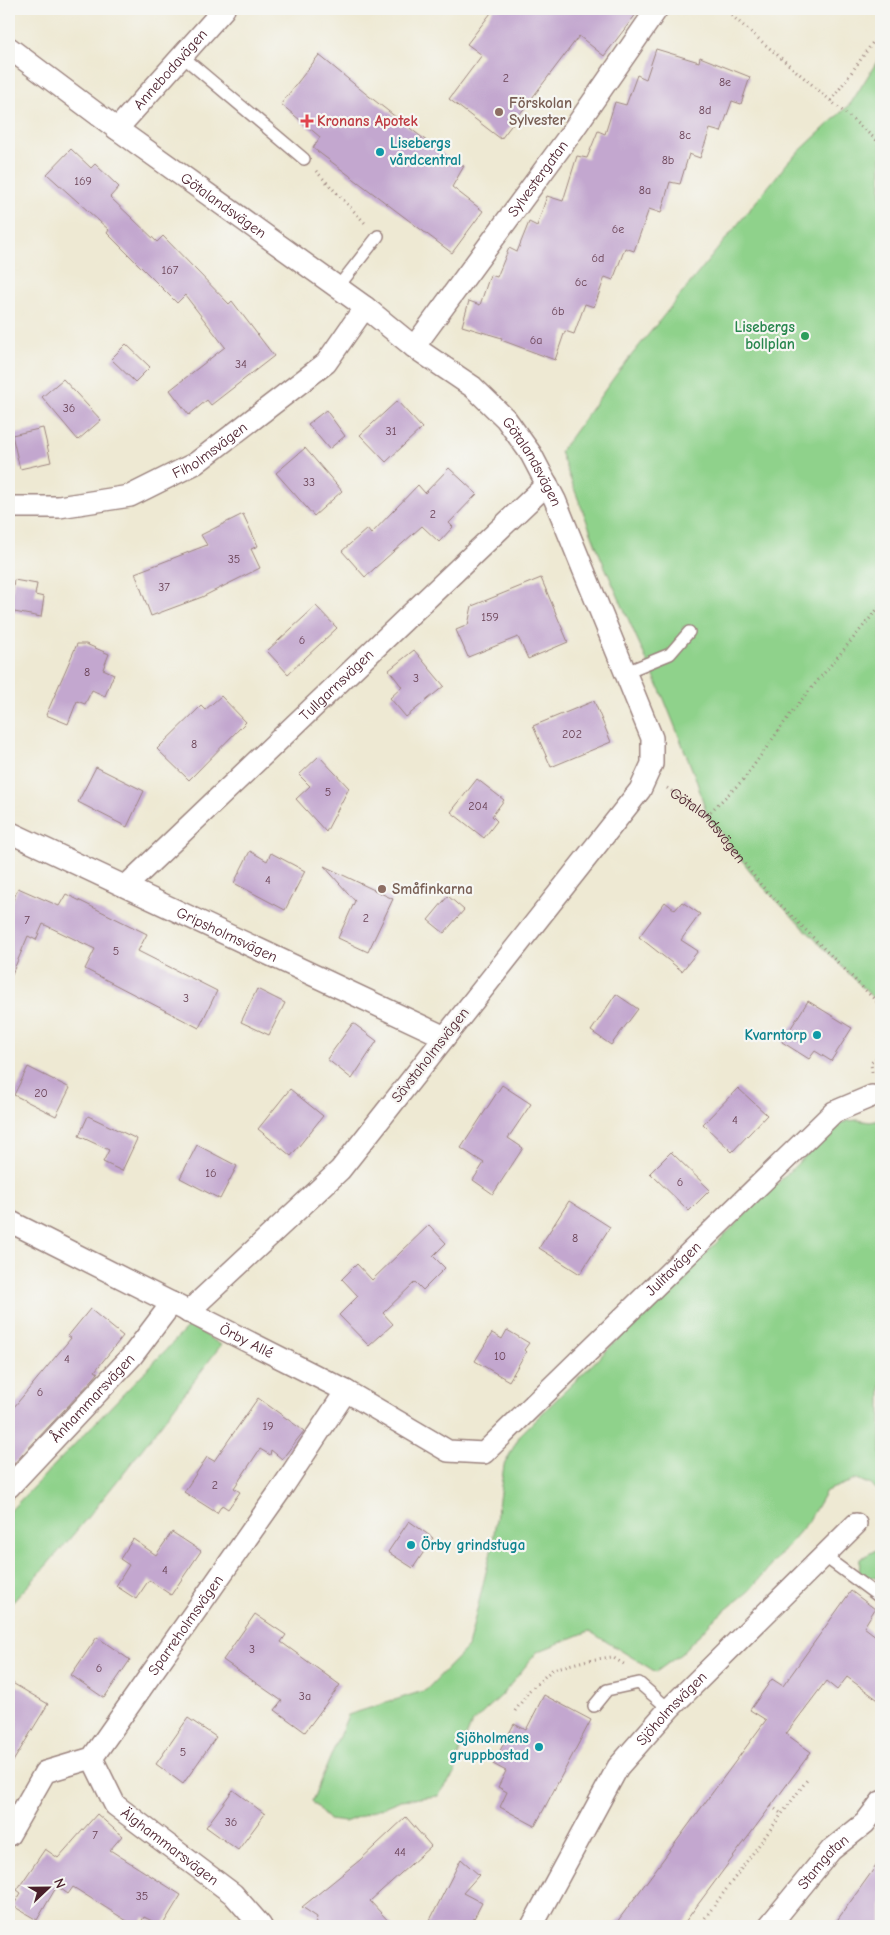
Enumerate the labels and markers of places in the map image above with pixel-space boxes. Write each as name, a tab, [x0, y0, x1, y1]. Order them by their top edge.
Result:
place label: Förskolan Sylvester	[509, 94, 572, 129]
marker: Förskolan Sylvester	[493, 106, 505, 118]
place label: Kronans Apotek	[317, 112, 418, 130]
marker: Kronans Apotek	[301, 115, 313, 127]
place label: Lisebergs vårdcentral	[389, 134, 461, 169]
marker: Lisebergs vårdcentral	[374, 146, 386, 158]
place label: Lisebergs bollplan	[734, 318, 795, 353]
marker: Lisebergs bollplan	[799, 330, 811, 342]
place label: Småfinkarna	[392, 880, 473, 898]
marker: Småfinkarna	[376, 883, 388, 895]
place label: Kvarntorp	[744, 1026, 807, 1044]
marker: Kvarntorp	[811, 1029, 823, 1041]
place label: Örby grindstuga	[421, 1535, 525, 1554]
marker: Örby grindstuga	[405, 1539, 417, 1551]
place label: Sjöholmens gruppbostad	[449, 1729, 529, 1764]
marker: Sjöholmens gruppbostad	[533, 1741, 545, 1753]

